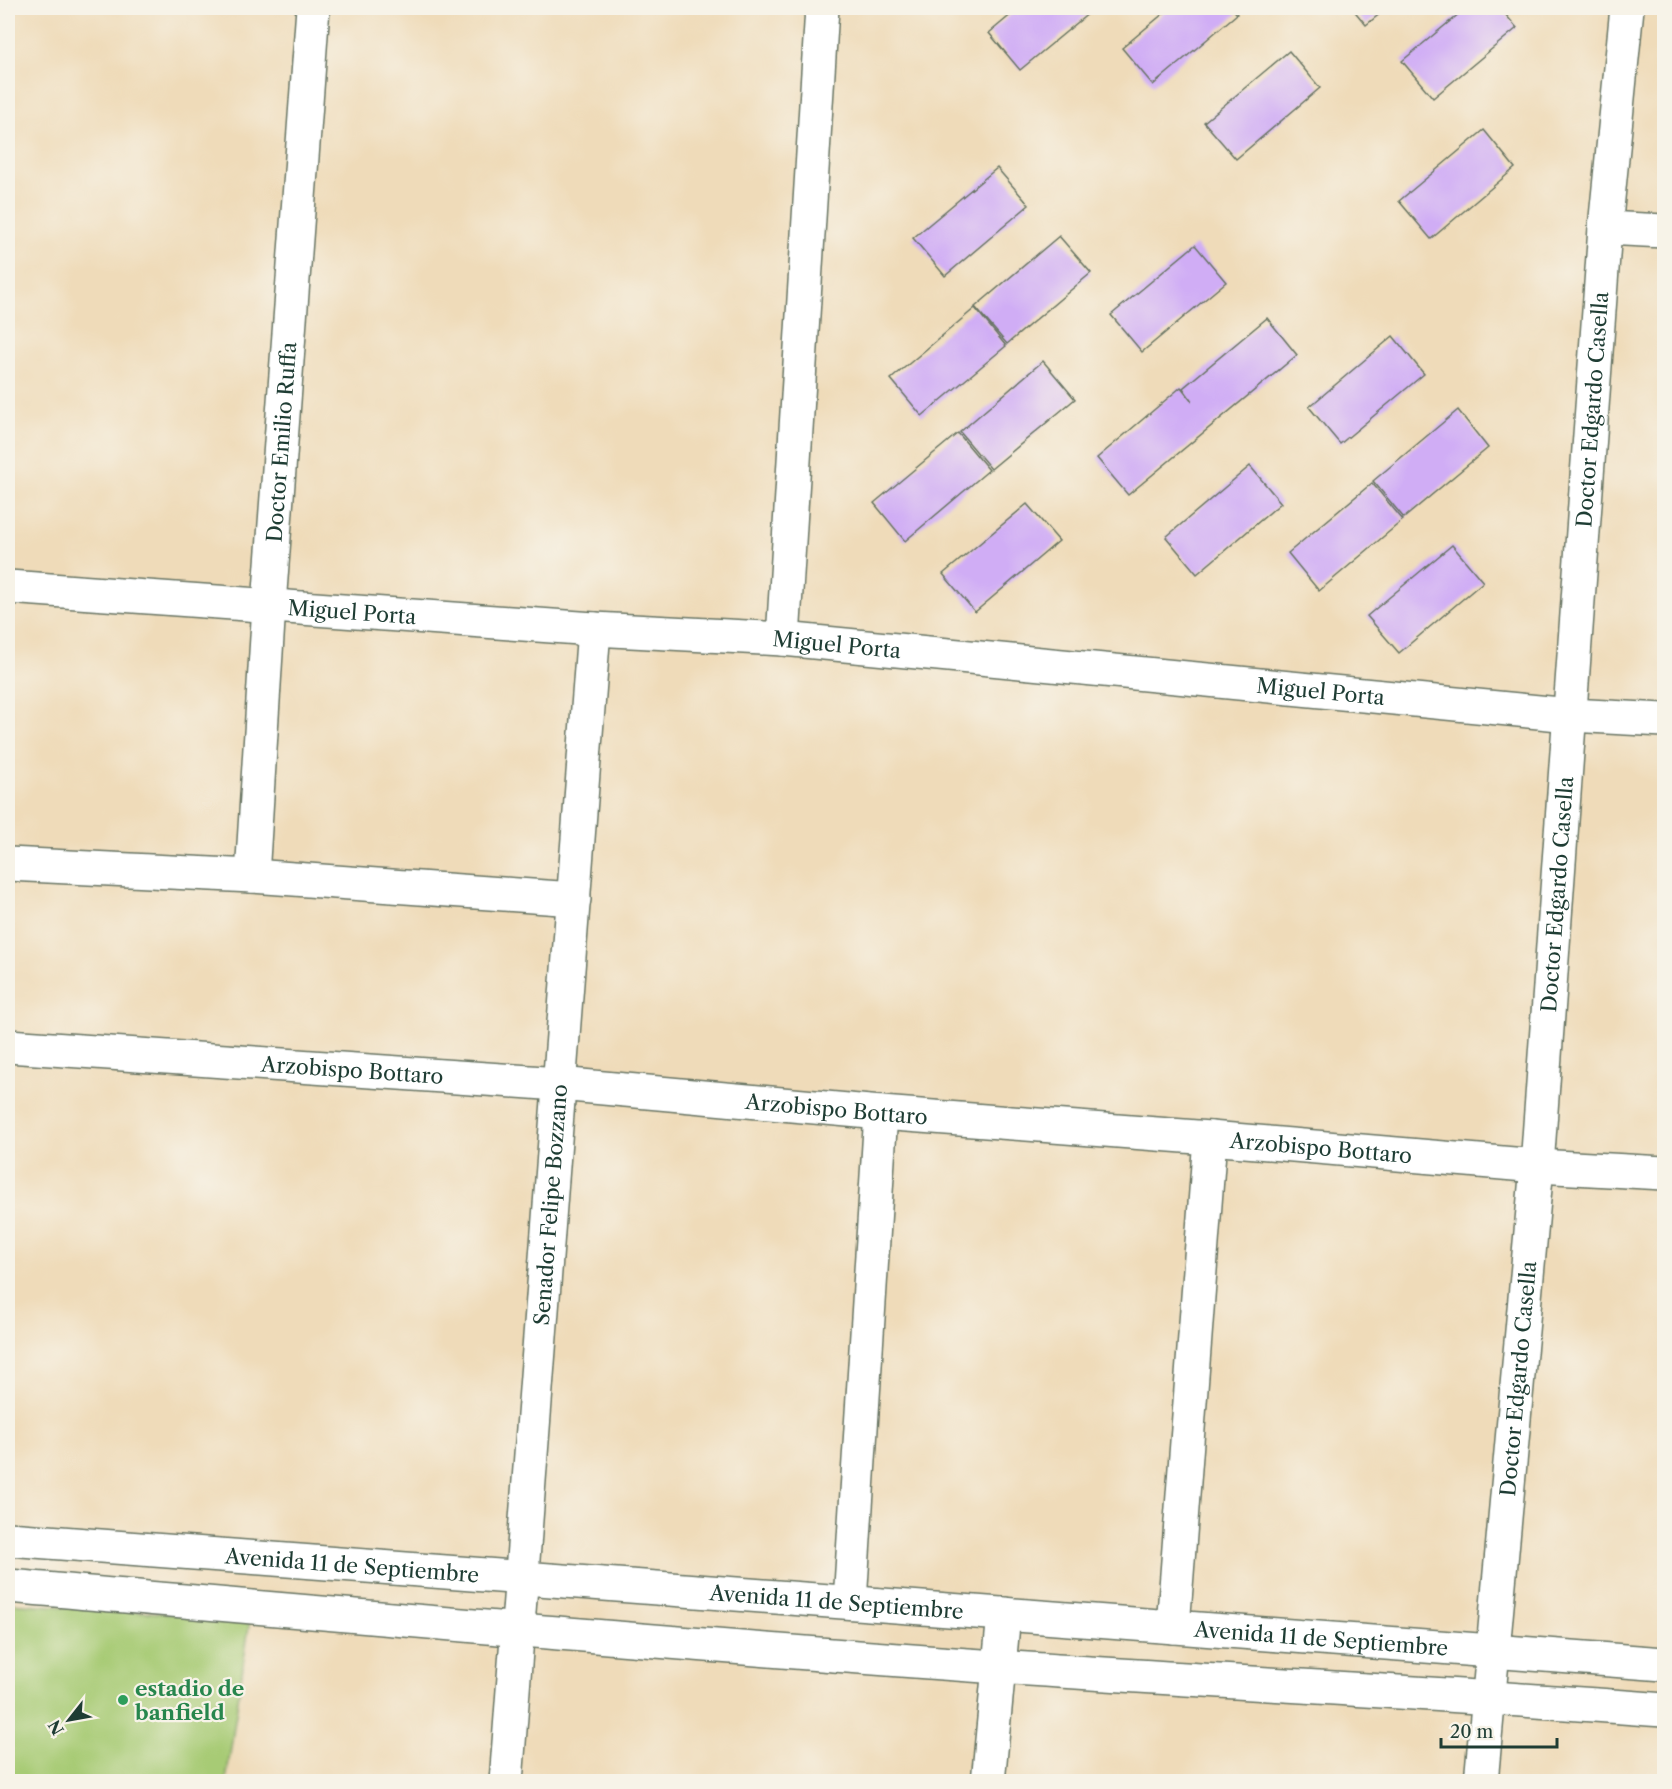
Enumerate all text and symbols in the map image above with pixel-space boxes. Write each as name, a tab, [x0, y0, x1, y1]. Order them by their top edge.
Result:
street label: Doctor Edgardo Casella	[1571, 290, 1613, 528]
street label: Doctor Emilio Ruffa	[261, 340, 301, 543]
street label: Miguel Porta	[287, 595, 418, 629]
street label: Miguel Porta	[772, 626, 903, 663]
street label: Miguel Porta	[1255, 672, 1387, 710]
street label: Doctor Edgardo Casella	[1536, 775, 1578, 1013]
street label: Arzobispo Bottaro	[259, 1051, 444, 1088]
street label: Senador Felipe Bozzano	[528, 1083, 572, 1326]
street label: Arzobispo Bottaro	[743, 1088, 929, 1129]
street label: Arzobispo Bottaro	[1228, 1127, 1413, 1168]
street label: Doctor Edgardo Casella	[1495, 1259, 1541, 1497]
street label: Avenida 11 de Septiembre	[223, 1543, 480, 1587]
street label: Avenida 11 de Septiembre	[708, 1579, 965, 1624]
street label: Avenida 11 de Septiembre	[1192, 1616, 1449, 1660]
place label: estadio de banfield	[134, 1676, 244, 1725]
north arrow	[39, 1690, 99, 1750]
marker: estadio de banfield	[116, 1693, 130, 1707]
scale bar	[1441, 1711, 1556, 1749]
text: N	[44, 1717, 68, 1739]
text: 20 m	[1450, 1721, 1494, 1743]

